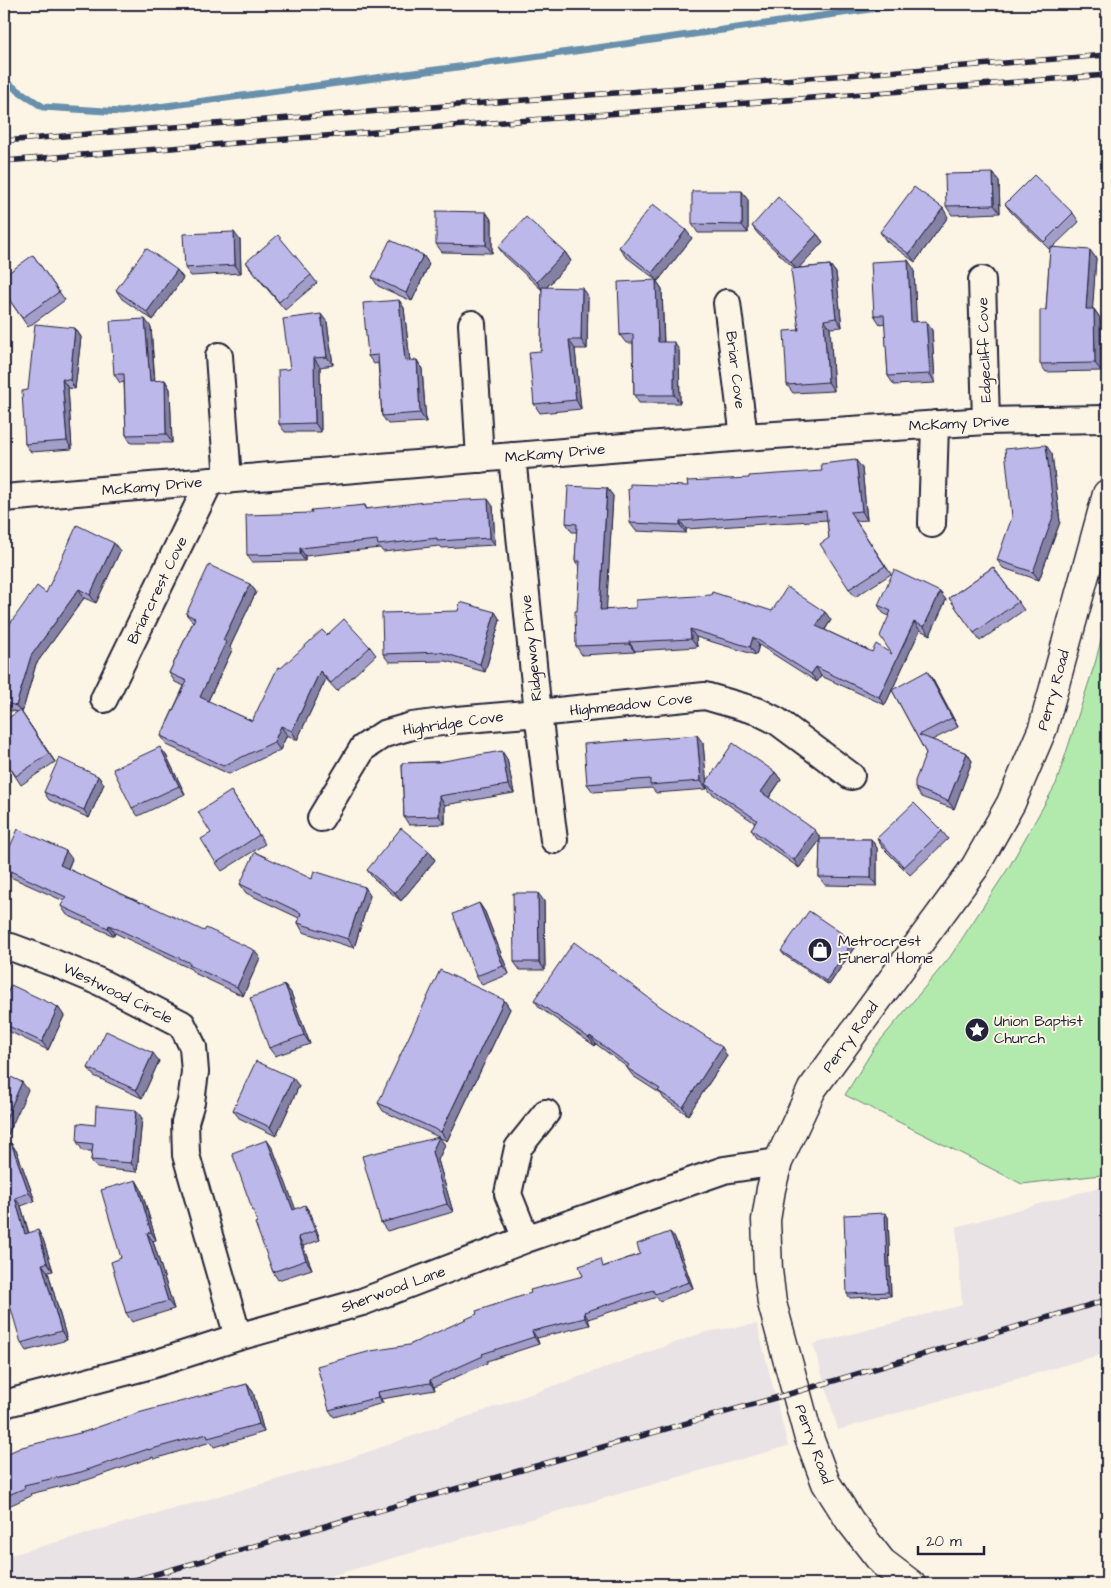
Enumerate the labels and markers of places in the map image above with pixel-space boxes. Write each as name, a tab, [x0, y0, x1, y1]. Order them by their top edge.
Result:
place label: Metrocrest Funeral Home	[838, 931, 933, 969]
shop icon: Metrocrest Funeral Home	[807, 937, 833, 963]
place label: Union Baptist Church	[994, 1011, 1083, 1049]
place icon: Union Baptist Church	[964, 1017, 990, 1043]

